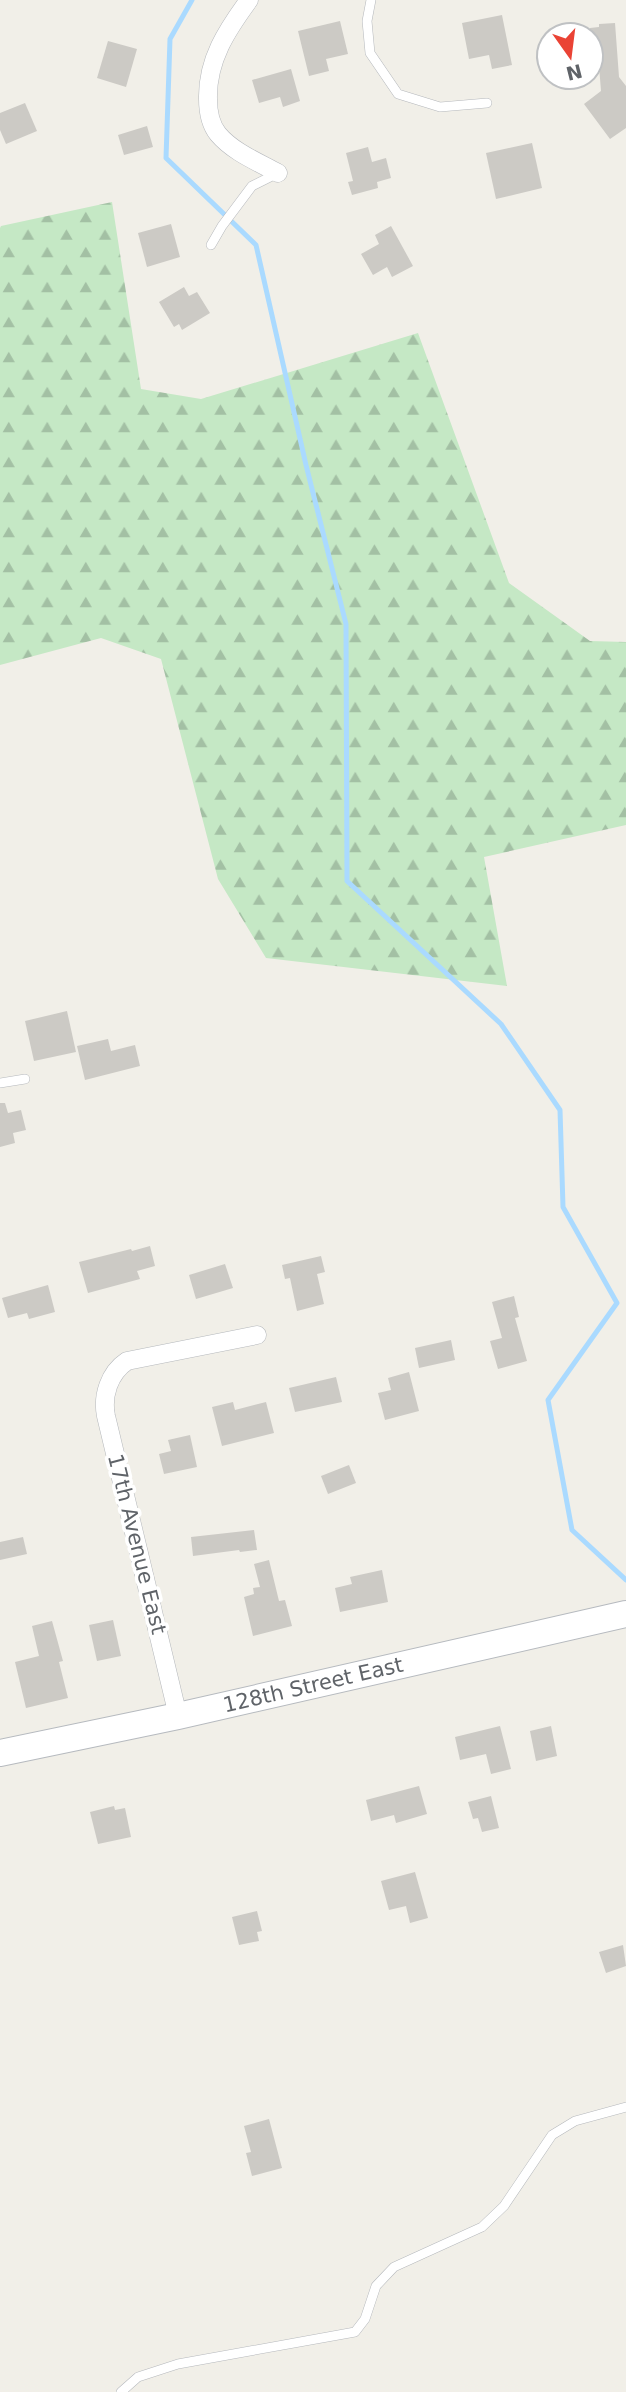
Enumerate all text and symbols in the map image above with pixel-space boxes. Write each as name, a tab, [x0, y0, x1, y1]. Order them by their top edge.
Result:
north arrow	[535, 21, 605, 91]
text: N	[564, 60, 584, 85]
street label: 17th Avenue East	[103, 1451, 171, 1637]
street label: 128th Street East	[221, 1653, 405, 1717]

